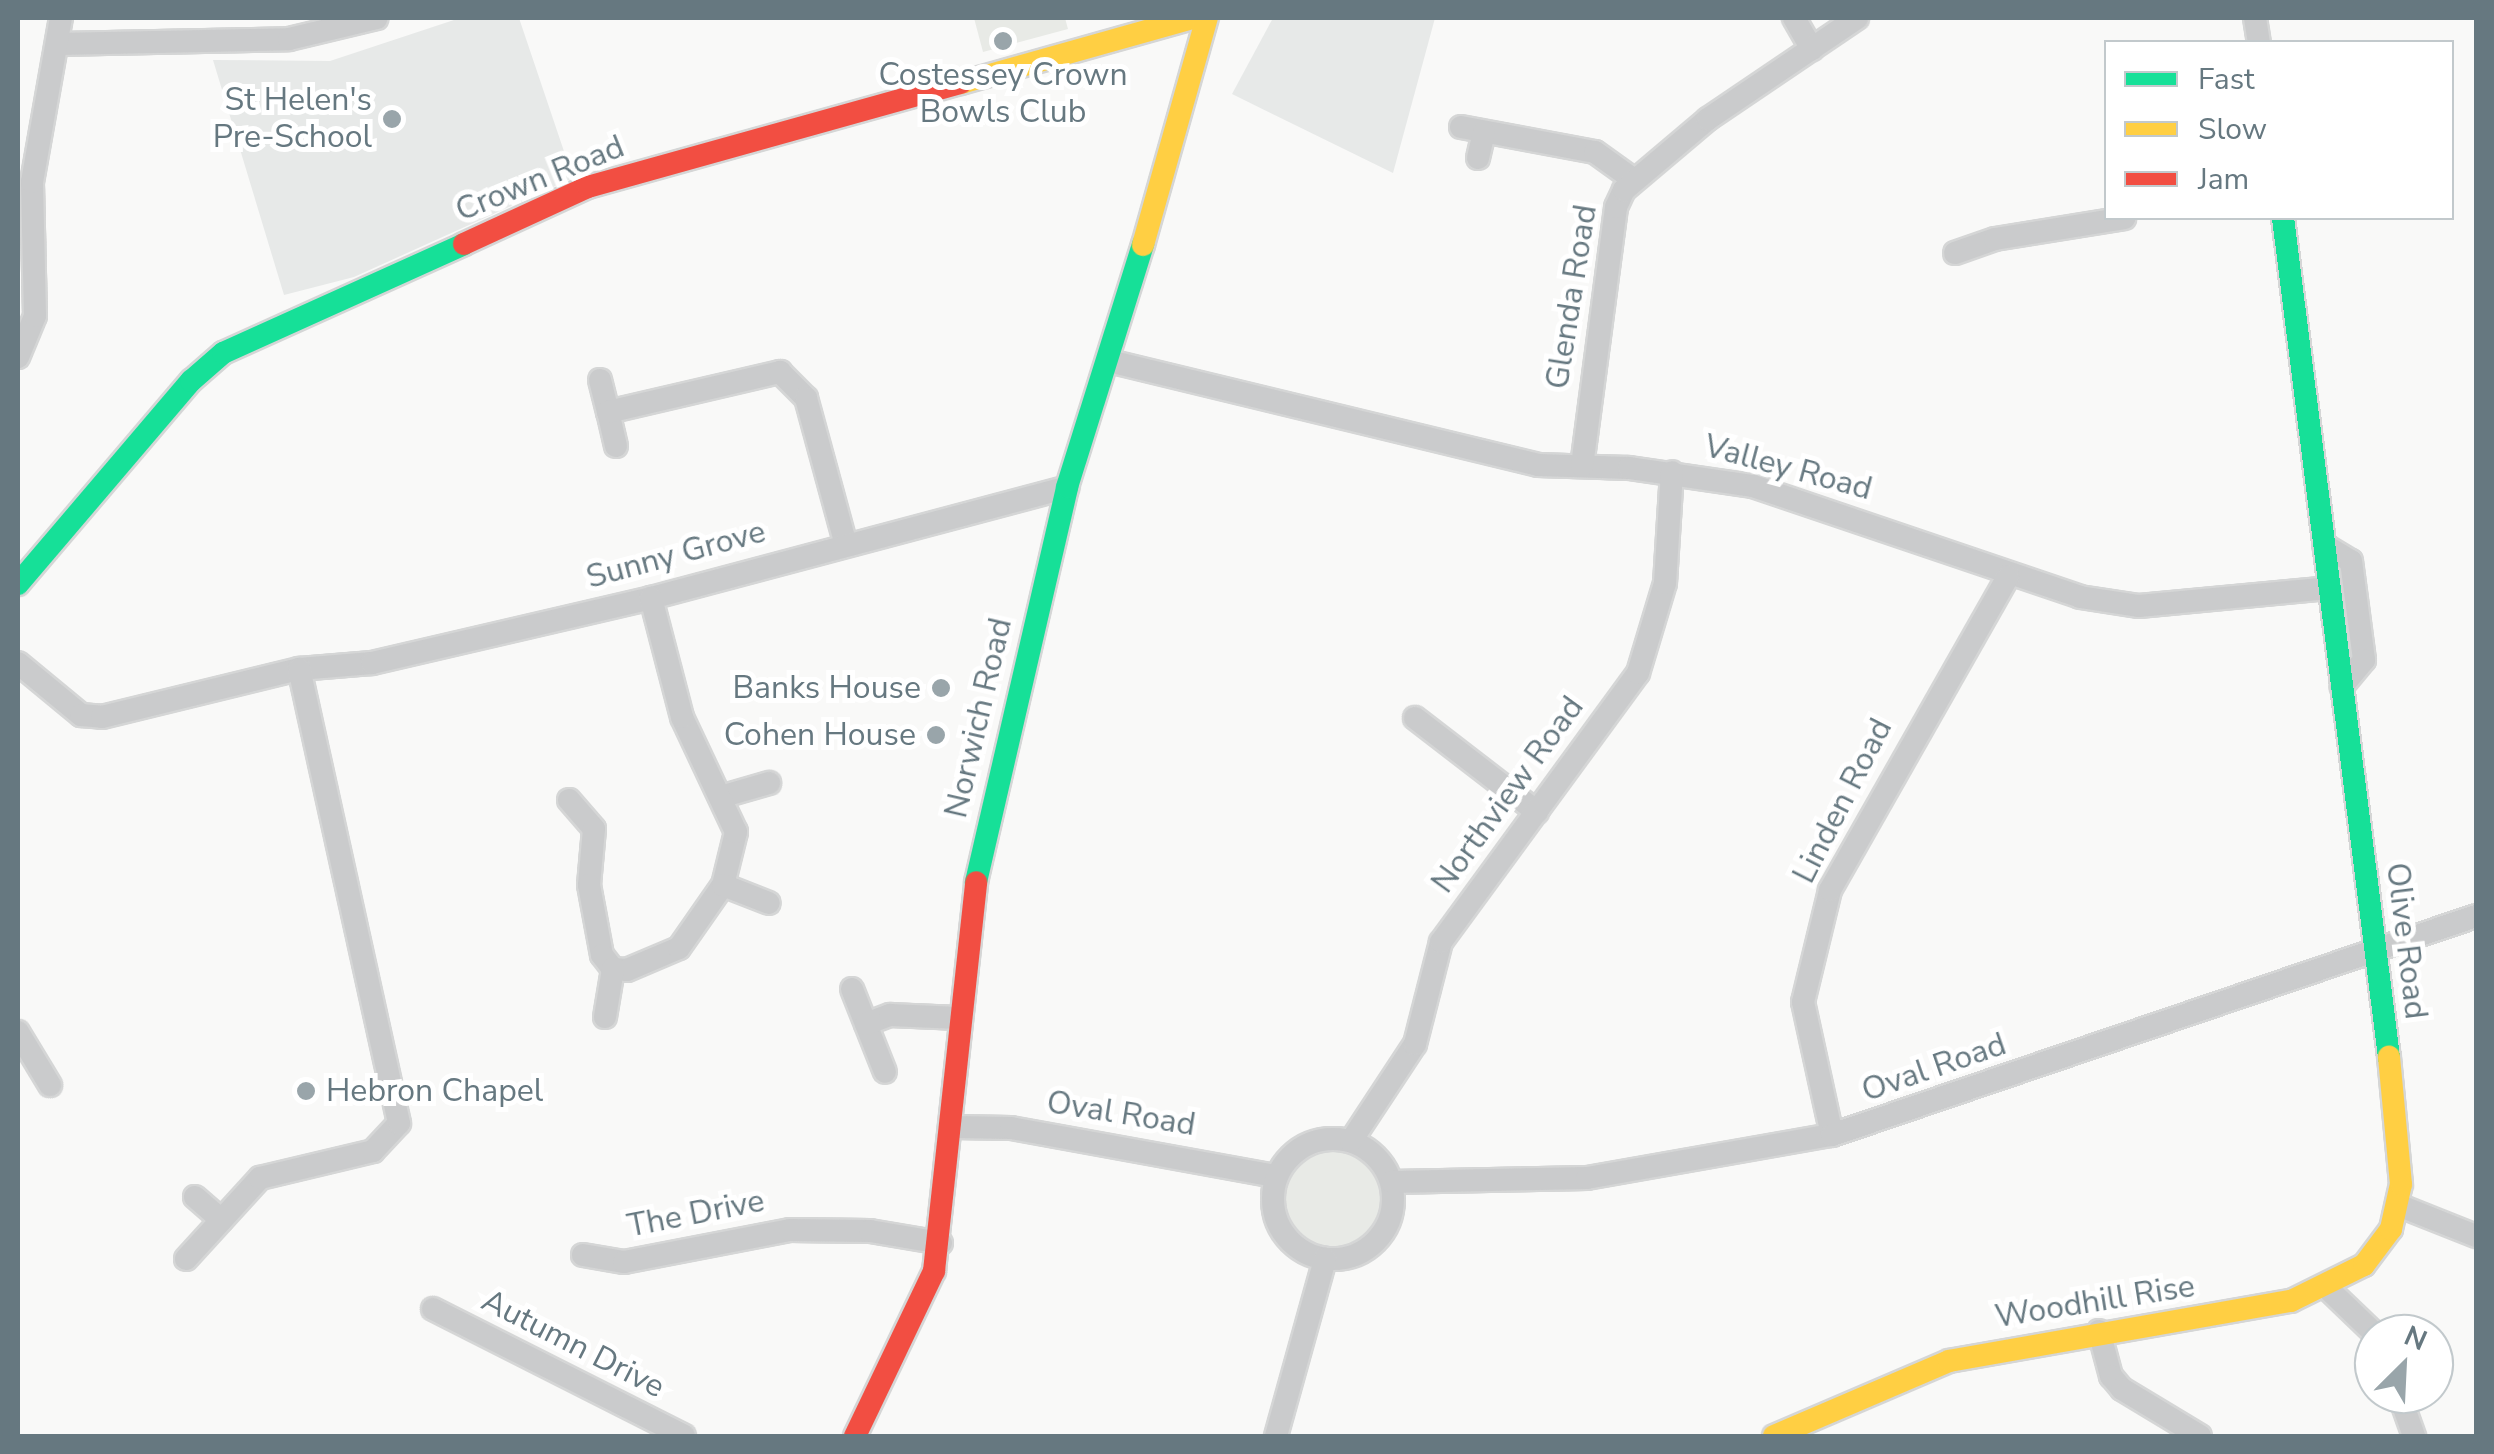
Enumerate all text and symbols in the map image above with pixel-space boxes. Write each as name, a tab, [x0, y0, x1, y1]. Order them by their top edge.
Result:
marker: Costessey Crown Bowls Club	[992, 30, 1014, 52]
legend	[2104, 40, 2454, 220]
place label: Costessey Crown Bowls Club	[878, 57, 1128, 132]
text: Fast	[2198, 59, 2255, 100]
place label: St Helen's Pre-School	[213, 82, 372, 157]
marker: St Helen's Pre-School	[381, 108, 403, 130]
text: Slow	[2198, 109, 2267, 150]
street label: Crown Road	[450, 128, 630, 230]
text: Jam	[2198, 159, 2249, 200]
street label: Glenda Road	[1538, 202, 1606, 392]
street label: Valley Road	[1700, 427, 1876, 509]
street label: Sunny Grove	[582, 513, 770, 597]
street label: Norwich Road	[937, 614, 1021, 822]
place label: Banks House	[732, 669, 921, 707]
marker: Banks House	[930, 677, 952, 699]
street label: Northview Road	[1424, 689, 1592, 901]
street label: Linden Road	[1785, 712, 1901, 890]
place label: Cohen House	[724, 716, 916, 754]
marker: Cohen House	[925, 724, 947, 746]
street label: Olive Road	[2377, 861, 2435, 1021]
street label: Oval Road	[1857, 1025, 2011, 1111]
place label: Hebron Chapel	[326, 1072, 543, 1110]
marker: Hebron Chapel	[295, 1080, 317, 1102]
street label: Oval Road	[1044, 1083, 1198, 1145]
street label: The Drive	[624, 1182, 768, 1246]
street label: Woodhill Rise	[1992, 1267, 2198, 1337]
street label: Autumn Drive	[475, 1281, 671, 1407]
north arrow	[2354, 1314, 2454, 1414]
text: N	[2398, 1317, 2433, 1360]

